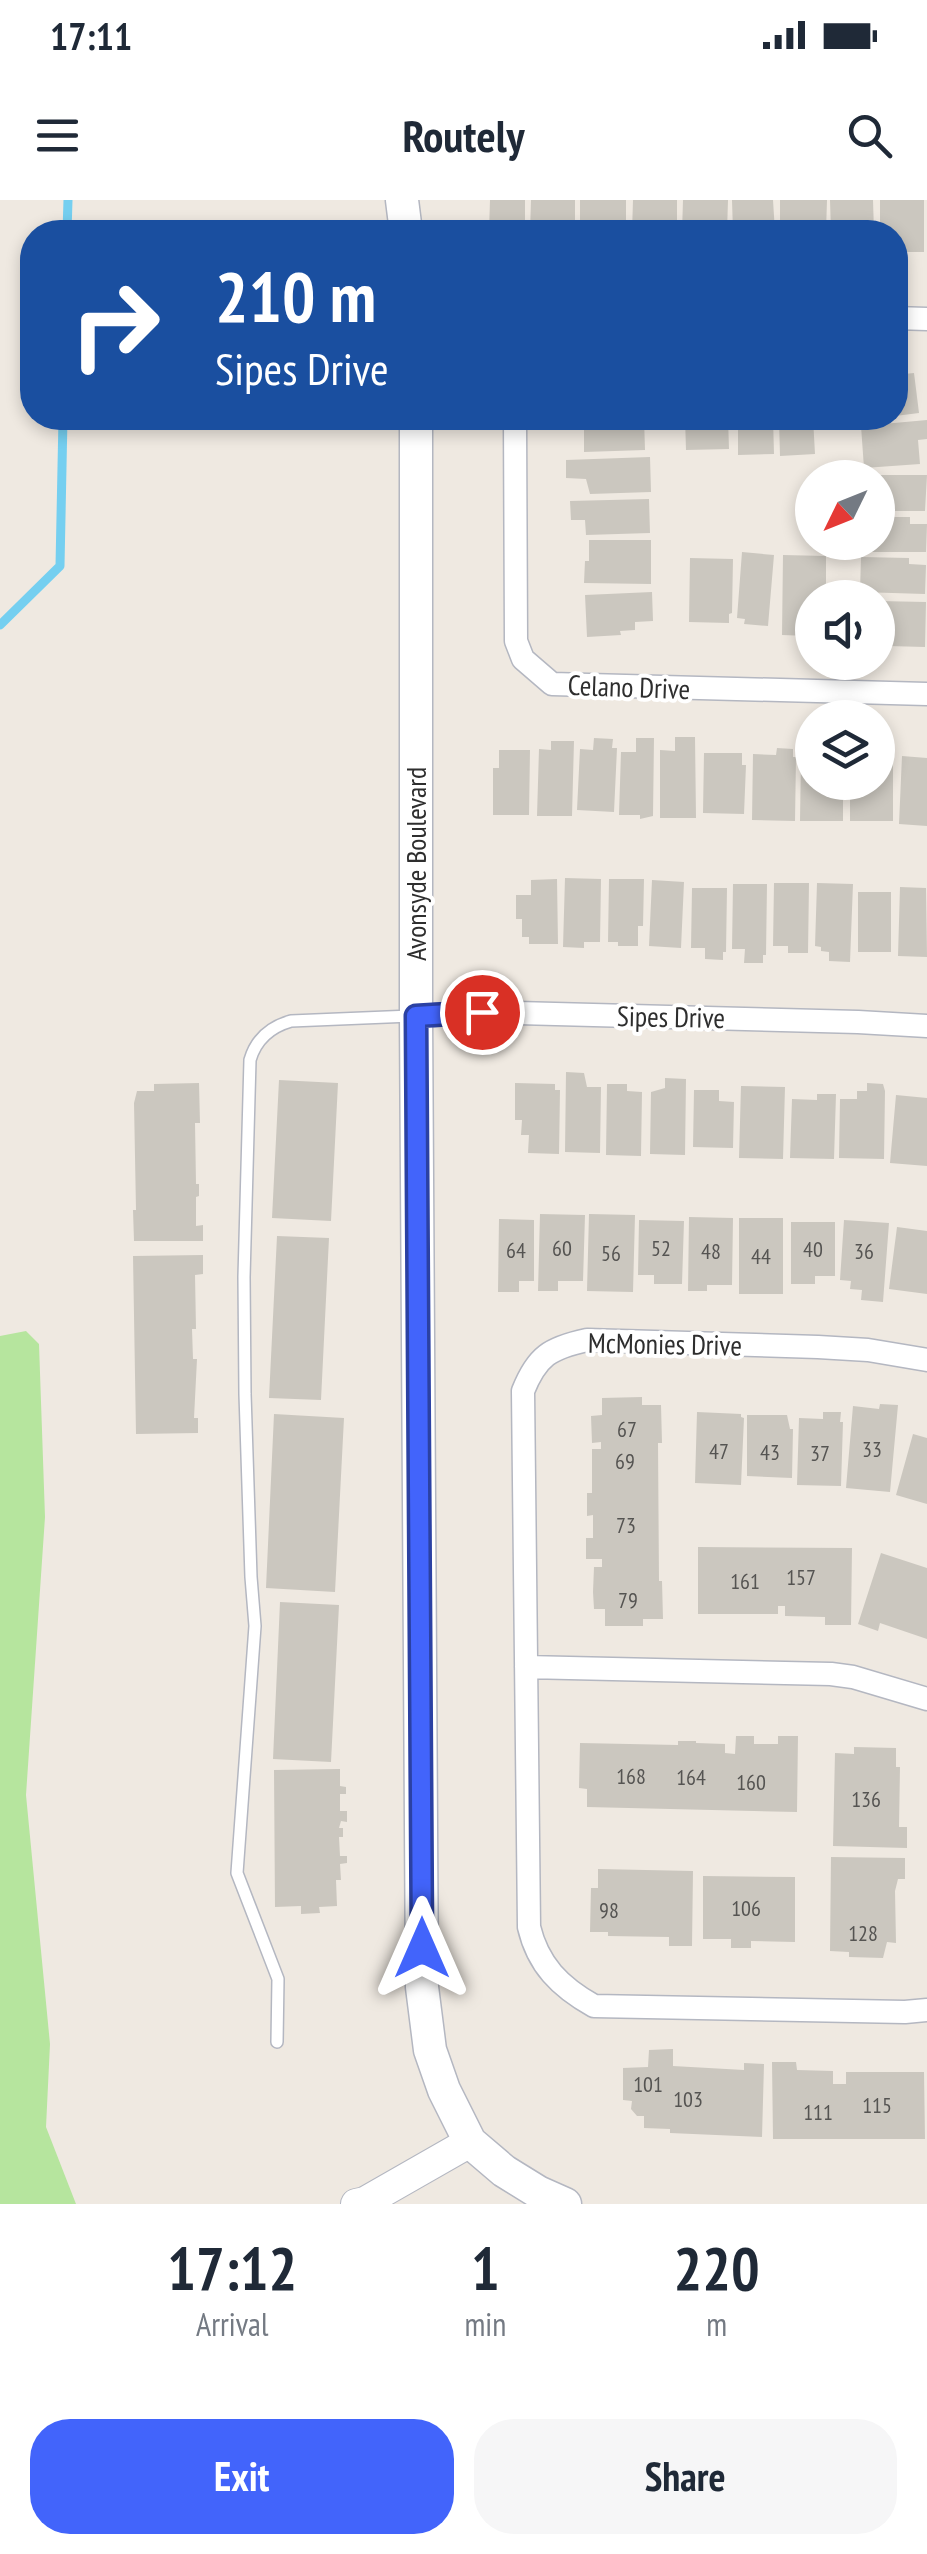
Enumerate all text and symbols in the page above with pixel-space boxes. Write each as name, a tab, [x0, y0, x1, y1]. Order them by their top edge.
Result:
text: 17:11	[50, 11, 132, 60]
text: Routely	[402, 106, 525, 164]
icon: menu	[30, 108, 85, 163]
icon: search	[842, 108, 897, 163]
text: 210 m	[215, 251, 376, 341]
icon: right	[50, 260, 180, 390]
text: Sipes Drive	[215, 339, 389, 397]
north arrow	[795, 460, 895, 560]
map controls	[795, 460, 895, 800]
button: sound	[795, 580, 895, 680]
street label: Celano Drive	[567, 666, 691, 707]
button: layers	[795, 700, 895, 800]
street label: Avonsyde Boulevard	[397, 767, 434, 961]
pin	[440, 970, 525, 1055]
icon: arrive	[455, 985, 510, 1040]
street label: Sipes Drive	[617, 997, 725, 1036]
house number: 60	[552, 1234, 572, 1262]
house number: 52	[651, 1234, 671, 1262]
house number: 40	[803, 1235, 823, 1263]
house number: 64	[506, 1236, 526, 1264]
house number: 48	[701, 1237, 721, 1265]
house number: 36	[854, 1237, 874, 1265]
house number: 56	[601, 1239, 621, 1267]
house number: 44	[751, 1242, 771, 1270]
street label: McMonies Drive	[588, 1324, 742, 1363]
house number: 67	[617, 1415, 637, 1443]
house number: 33	[862, 1435, 882, 1463]
house number: 47	[709, 1437, 729, 1465]
house number: 43	[760, 1438, 780, 1466]
house number: 37	[810, 1439, 830, 1467]
house number: 69	[615, 1447, 635, 1475]
house number: 73	[616, 1511, 636, 1539]
house number: 157	[786, 1563, 816, 1591]
house number: 161	[730, 1567, 760, 1595]
house number: 79	[618, 1586, 638, 1614]
house number: 168	[616, 1762, 646, 1790]
house number: 164	[676, 1763, 706, 1791]
house number: 160	[736, 1768, 766, 1796]
house number: 136	[851, 1785, 881, 1813]
house number: 106	[731, 1894, 761, 1922]
position arrow	[370, 1896, 474, 2000]
house number: 98	[599, 1896, 619, 1924]
house number: 128	[848, 1919, 878, 1947]
house number: 101	[633, 2070, 663, 2098]
house number: 103	[673, 2085, 703, 2113]
house number: 115	[862, 2091, 892, 2119]
house number: 111	[803, 2098, 833, 2126]
text: 17:12	[167, 2229, 297, 2307]
text: 1	[471, 2229, 500, 2307]
text: 220	[674, 2229, 760, 2307]
text: Arrival	[196, 2303, 268, 2345]
text: min	[464, 2303, 506, 2345]
text: m	[706, 2303, 727, 2345]
button: Exit	[30, 2419, 454, 2534]
button: Share	[474, 2419, 897, 2534]

